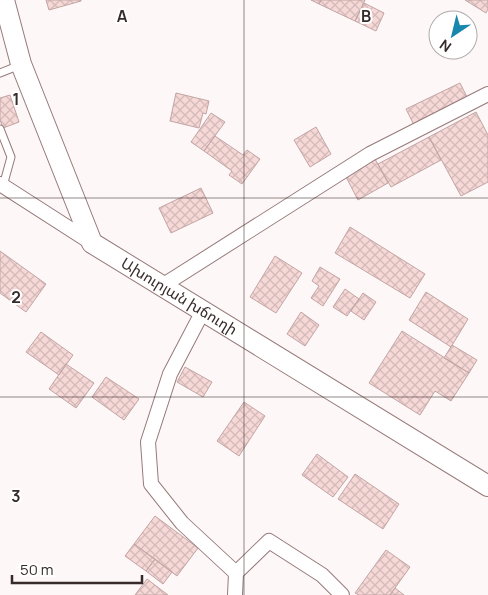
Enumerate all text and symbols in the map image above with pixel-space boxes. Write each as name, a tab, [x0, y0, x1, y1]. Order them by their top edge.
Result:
text: A	[117, 5, 128, 27]
text: B	[361, 5, 371, 27]
north arrow	[428, 10, 478, 60]
text: N	[436, 35, 455, 57]
text: 1	[12, 88, 20, 110]
street label: Ախուրյան խճուղի	[117, 252, 242, 340]
text: 2	[11, 286, 21, 308]
text: 3	[11, 485, 21, 507]
scale bar	[12, 552, 142, 584]
text: 50 m	[20, 559, 54, 580]

